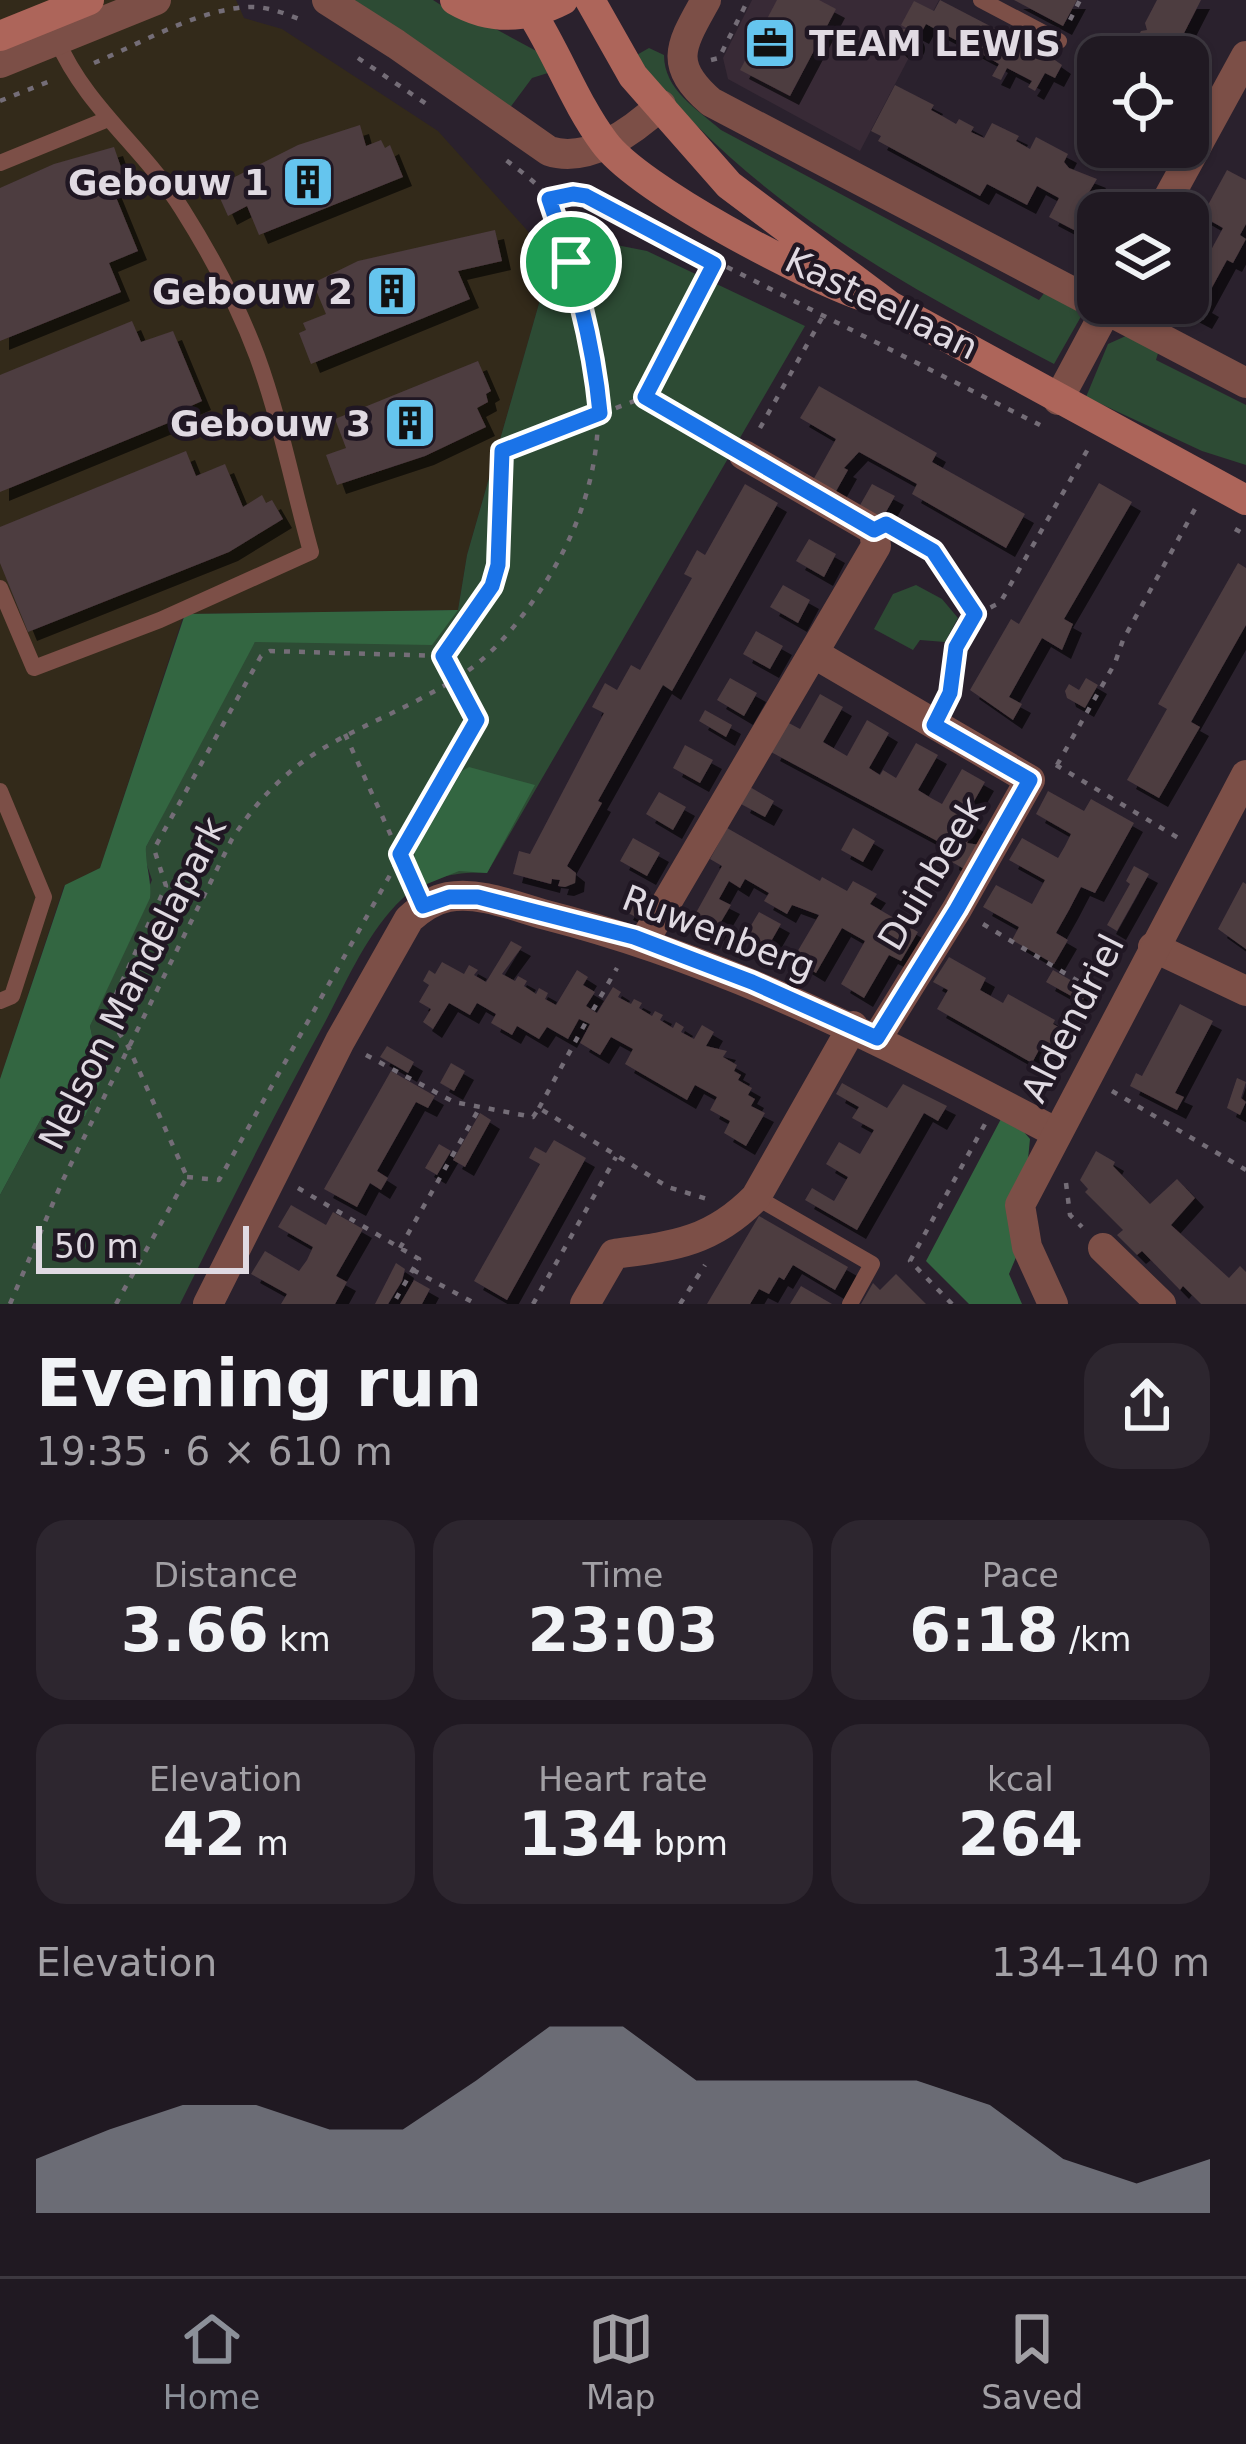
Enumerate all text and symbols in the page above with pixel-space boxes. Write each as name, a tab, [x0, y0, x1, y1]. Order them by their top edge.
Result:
office icon: TEAM LEWIS	[742, 15, 798, 71]
place label: TEAM LEWIS	[809, 23, 1061, 64]
map controls	[1077, 36, 1209, 324]
button: locate	[1077, 36, 1209, 168]
building icon: Gebouw 1	[280, 154, 336, 210]
place label: Gebouw 1	[68, 162, 269, 203]
button: layers	[1077, 192, 1209, 324]
pin	[520, 211, 622, 313]
icon: arrive	[538, 229, 604, 295]
street label: Kasteellaan	[779, 239, 985, 368]
building icon: Gebouw 2	[364, 263, 420, 319]
place label: Gebouw 2	[152, 271, 353, 312]
building icon: Gebouw 3	[382, 395, 438, 451]
place label: Gebouw 3	[170, 403, 371, 444]
street label: Duinbeek	[870, 789, 993, 957]
street label: Nelson Mandelapark	[31, 810, 234, 1156]
street label: Ruwenberg	[617, 877, 821, 988]
street label: Aldendriel	[1013, 928, 1132, 1109]
scale bar	[36, 1220, 249, 1273]
text: 50 m	[54, 1227, 139, 1266]
button: share	[1084, 1343, 1210, 1469]
text: Evening run	[36, 1345, 482, 1422]
text: 19:35 · 6 × 610 m	[36, 1429, 393, 1474]
text: Distance	[154, 1556, 298, 1595]
text: Time	[583, 1556, 663, 1595]
text: Pace	[982, 1556, 1059, 1595]
text: 3.66	[121, 1595, 269, 1665]
text: 23:03	[527, 1595, 718, 1665]
text: 6:18	[909, 1595, 1059, 1665]
text: km	[269, 1620, 331, 1659]
text: /km	[1059, 1620, 1131, 1659]
text: Elevation	[149, 1760, 302, 1799]
text: Heart rate	[538, 1760, 708, 1799]
text: kcal	[987, 1760, 1054, 1799]
text: 42	[163, 1799, 246, 1869]
text: 134	[518, 1799, 643, 1869]
text: 264	[958, 1799, 1083, 1869]
text: m	[246, 1824, 289, 1863]
text: bpm	[643, 1824, 728, 1863]
text: Elevation	[36, 1940, 217, 1985]
text: 134–140 m	[991, 1940, 1210, 1985]
tab: Home	[163, 2306, 260, 2417]
tab: Map	[586, 2306, 656, 2417]
tab: Saved	[981, 2306, 1083, 2417]

